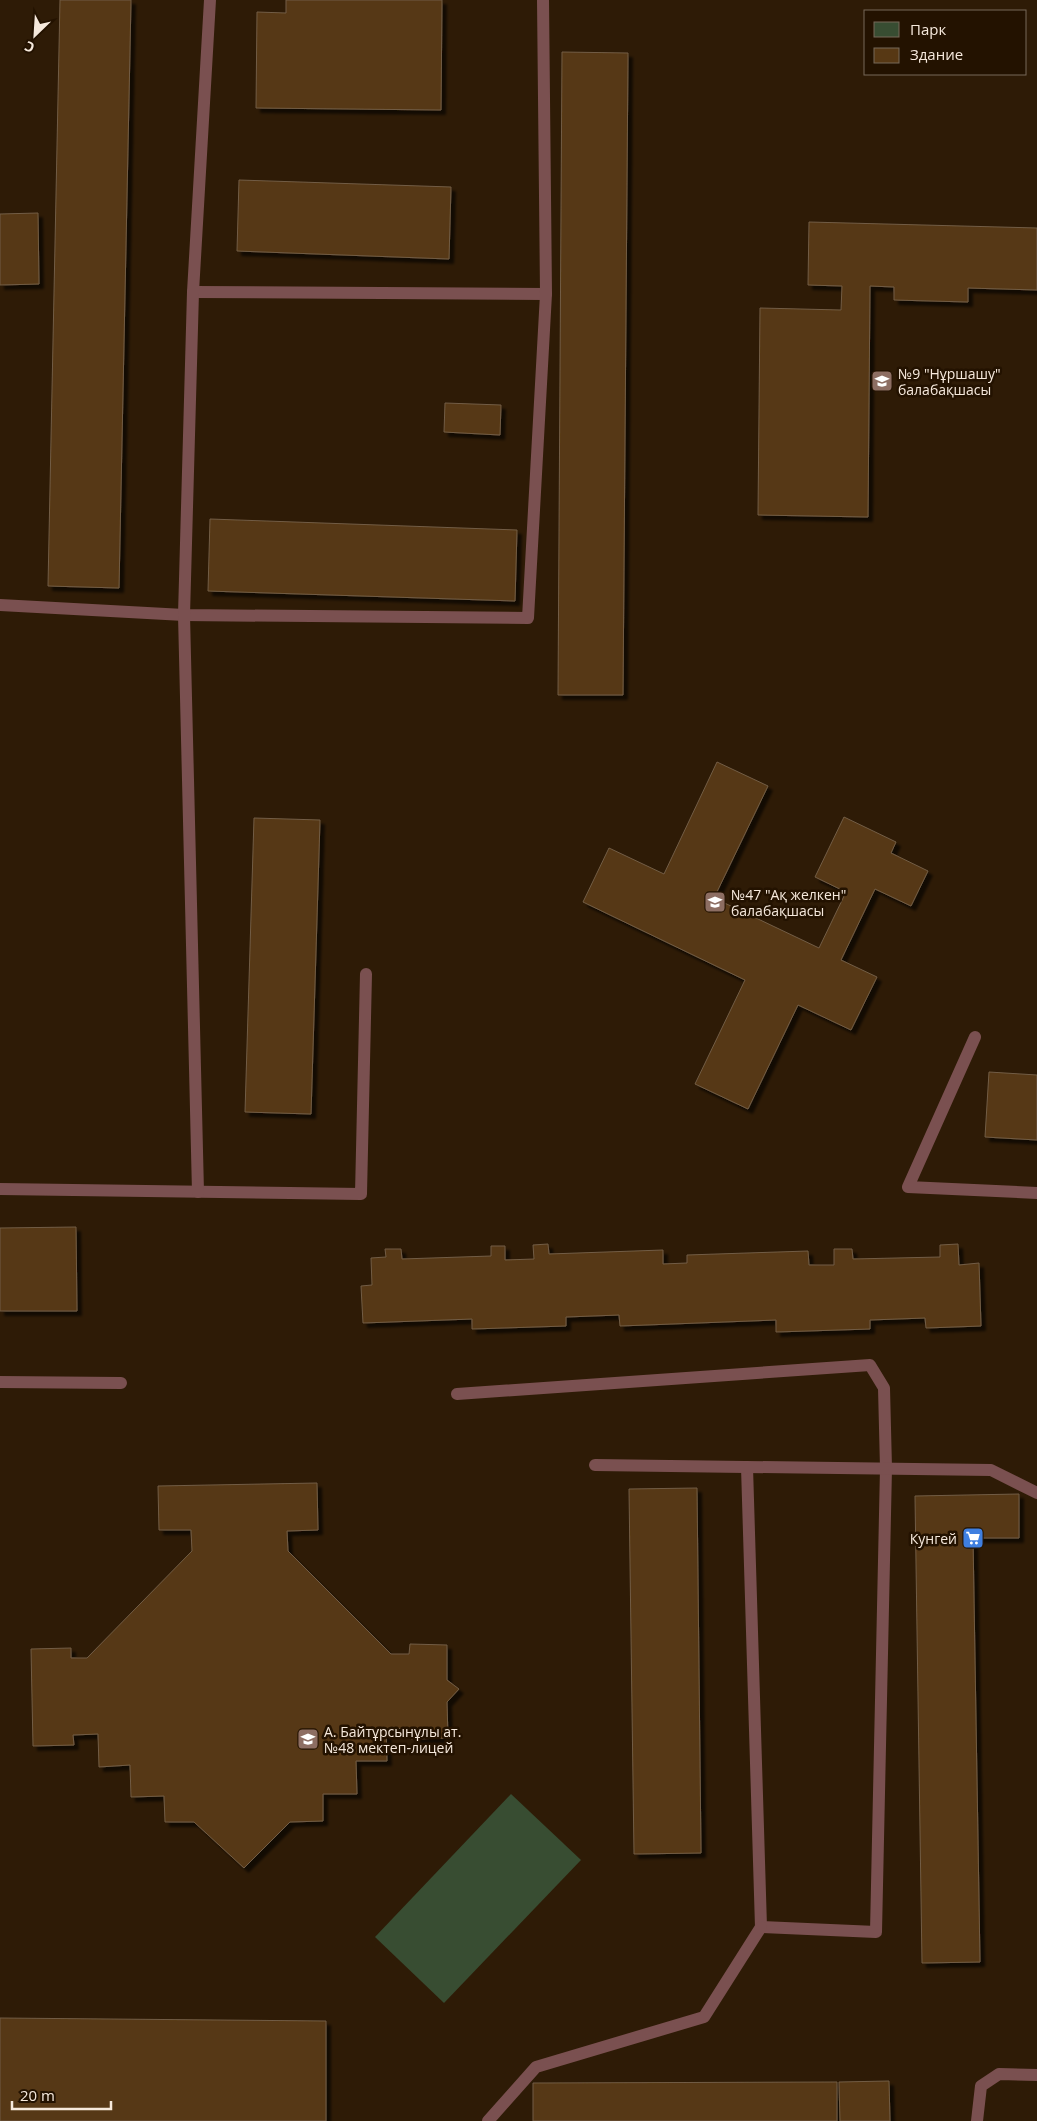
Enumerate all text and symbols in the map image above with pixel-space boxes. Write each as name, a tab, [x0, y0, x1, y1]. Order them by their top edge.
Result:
north arrow	[10, 10, 60, 60]
legend	[864, 10, 1027, 75]
text: Парк	[910, 19, 946, 39]
text: С	[21, 37, 37, 58]
text: Здание	[910, 44, 963, 64]
place label: №9 "Нұршашу" балабақшасы	[898, 364, 1001, 399]
school or university icon: №9 "Нұршашу" балабақшасы	[870, 369, 894, 393]
place label: №47 "Ақ желкен" балабақшасы	[731, 885, 846, 920]
school or university icon: №47 "Ақ желкен" балабақшасы	[703, 890, 727, 914]
supermarket icon: Кунгей	[961, 1526, 985, 1550]
place label: Кунгей	[910, 1529, 957, 1548]
place label: А. Байтұрсынұлы ат. №48 мектеп-лицей	[324, 1722, 461, 1757]
school or university icon: А. Байтұрсынұлы ат. №48 мектеп-лицей	[296, 1727, 320, 1751]
scale bar	[12, 2078, 111, 2110]
text: 20 m	[20, 2085, 55, 2105]

